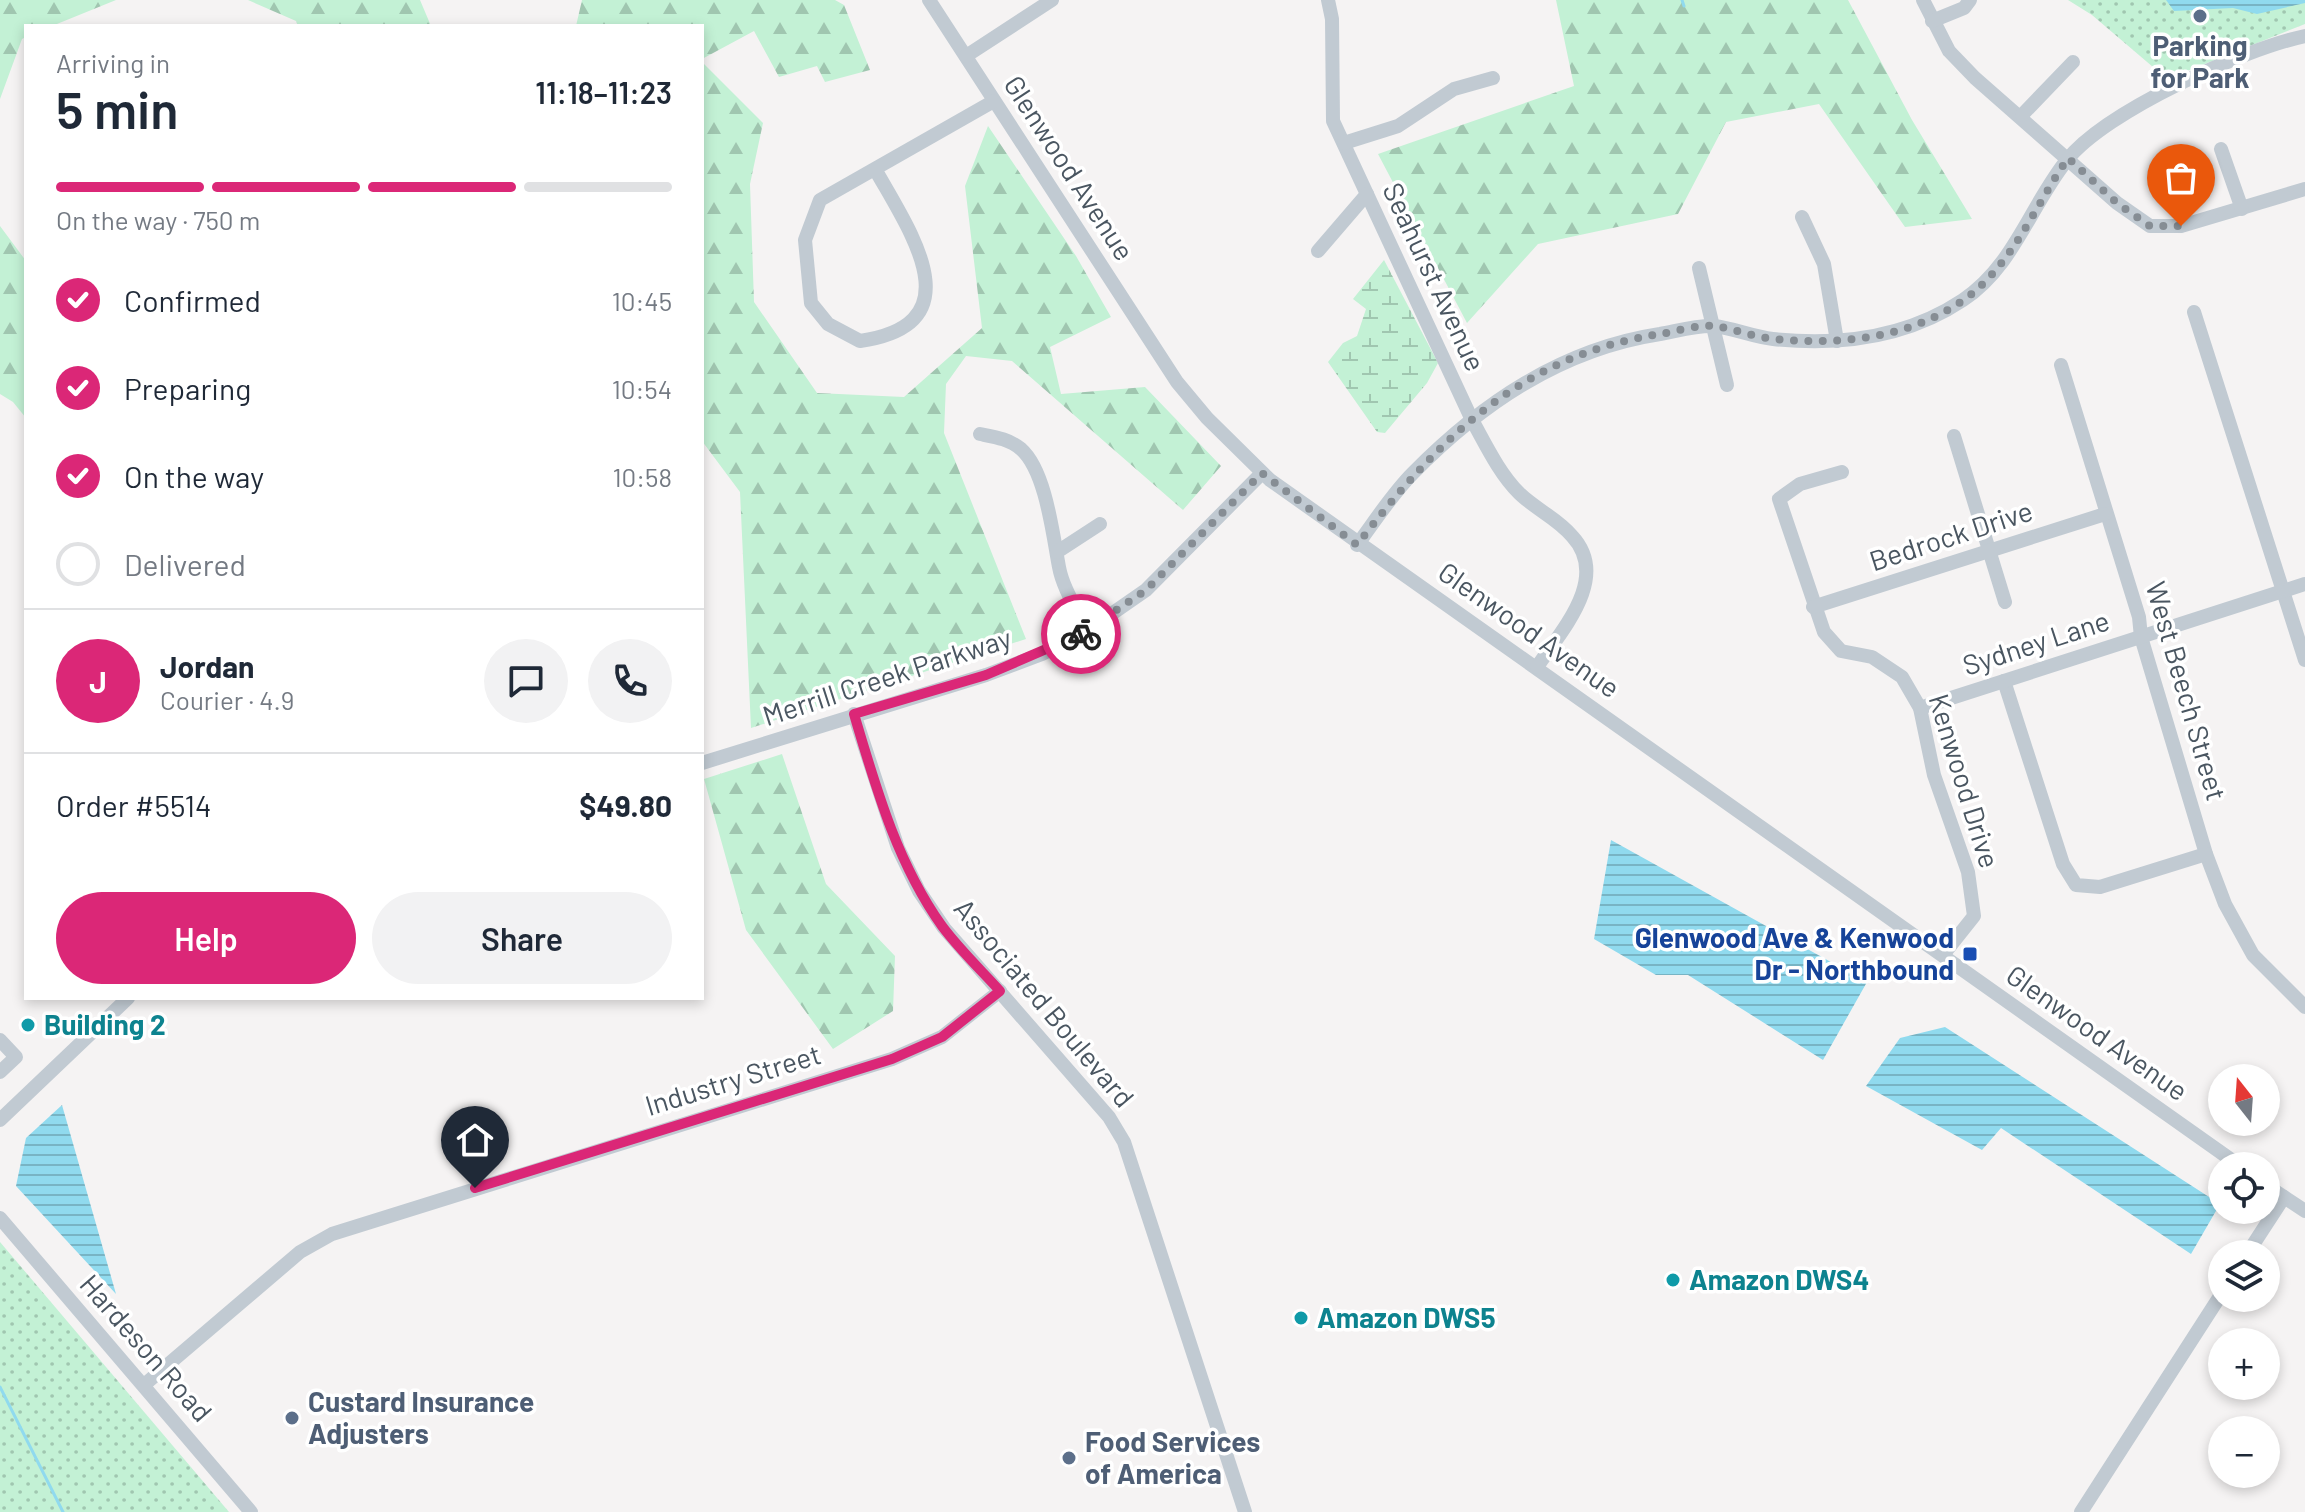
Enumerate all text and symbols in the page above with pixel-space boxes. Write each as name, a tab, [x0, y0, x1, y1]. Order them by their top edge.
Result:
marker: Parking for Park	[2191, 7, 2209, 25]
place label: Parking for Park	[2151, 28, 2249, 94]
text: Arriving in	[56, 47, 170, 78]
street label: Glenwood Avenue	[997, 69, 1142, 266]
text: 11:18–11:23	[535, 74, 672, 110]
text: 5 min	[56, 77, 179, 139]
pin	[2147, 144, 2215, 226]
icon: bag	[2159, 156, 2203, 200]
street label: Seahurst Avenue	[1376, 177, 1493, 376]
text: On the way · 750 m	[56, 204, 260, 235]
icon: check	[56, 278, 100, 322]
text: Confirmed	[124, 282, 261, 318]
text: 10:45	[612, 285, 672, 316]
icon: check	[56, 366, 100, 410]
text: Preparing	[124, 370, 251, 406]
text: 10:54	[612, 373, 672, 404]
icon: check	[56, 454, 100, 498]
text: On the way	[124, 458, 264, 494]
text: 10:58	[612, 461, 672, 492]
street label: Bedrock Drive	[1865, 493, 2037, 577]
text: Delivered	[124, 546, 246, 582]
street label: Glenwood Avenue	[1432, 554, 1627, 704]
street label: West Beech Street	[2139, 577, 2234, 804]
courier	[1041, 594, 1121, 674]
street label: Sydney Lane	[1958, 602, 2113, 682]
icon: bike	[1059, 612, 1103, 656]
street label: Merrill Creek Parkway	[758, 620, 1015, 732]
button: chat	[484, 639, 568, 723]
button: phone	[588, 639, 672, 723]
text: Jordan	[160, 648, 255, 684]
text: J	[89, 663, 107, 699]
text: Courier · 4.9	[160, 684, 294, 715]
street label: Kenwood Drive	[1922, 690, 2008, 872]
text: Order #5514	[56, 787, 212, 823]
text: $49.80	[579, 787, 672, 823]
street label: Associated Boulevard	[948, 891, 1142, 1114]
button: Help	[56, 892, 356, 984]
button: Share	[372, 892, 672, 984]
place label: Glenwood Ave & Kenwood Dr - Northbound	[1635, 920, 1954, 986]
marker: Glenwood Ave & Kenwood Dr - Northbound	[1961, 945, 1979, 963]
street label: Glenwood Avenue	[2000, 957, 2195, 1107]
place label: Building 2	[44, 1007, 166, 1041]
marker: Building 2	[19, 1016, 37, 1034]
street label: Industry Street	[641, 1036, 825, 1122]
north arrow	[2208, 1064, 2280, 1136]
map controls	[2208, 1064, 2280, 1488]
pin	[441, 1106, 509, 1188]
icon: home	[453, 1118, 497, 1162]
button: locate	[2208, 1152, 2280, 1224]
button: layers	[2208, 1240, 2280, 1312]
place label: Amazon DWS4	[1689, 1262, 1869, 1296]
street label: Hardeson Road	[74, 1267, 220, 1428]
marker: Amazon DWS4	[1664, 1271, 1682, 1289]
place label: Amazon DWS5	[1317, 1300, 1496, 1334]
marker: Amazon DWS5	[1292, 1309, 1310, 1327]
button: +	[2208, 1328, 2280, 1400]
place label: Custard Insurance Adjusters	[308, 1384, 534, 1450]
marker: Custard Insurance Adjusters	[283, 1409, 301, 1427]
button: −	[2208, 1416, 2280, 1488]
place label: Food Services of America	[1085, 1424, 1260, 1490]
marker: Food Services of America	[1060, 1449, 1078, 1467]

